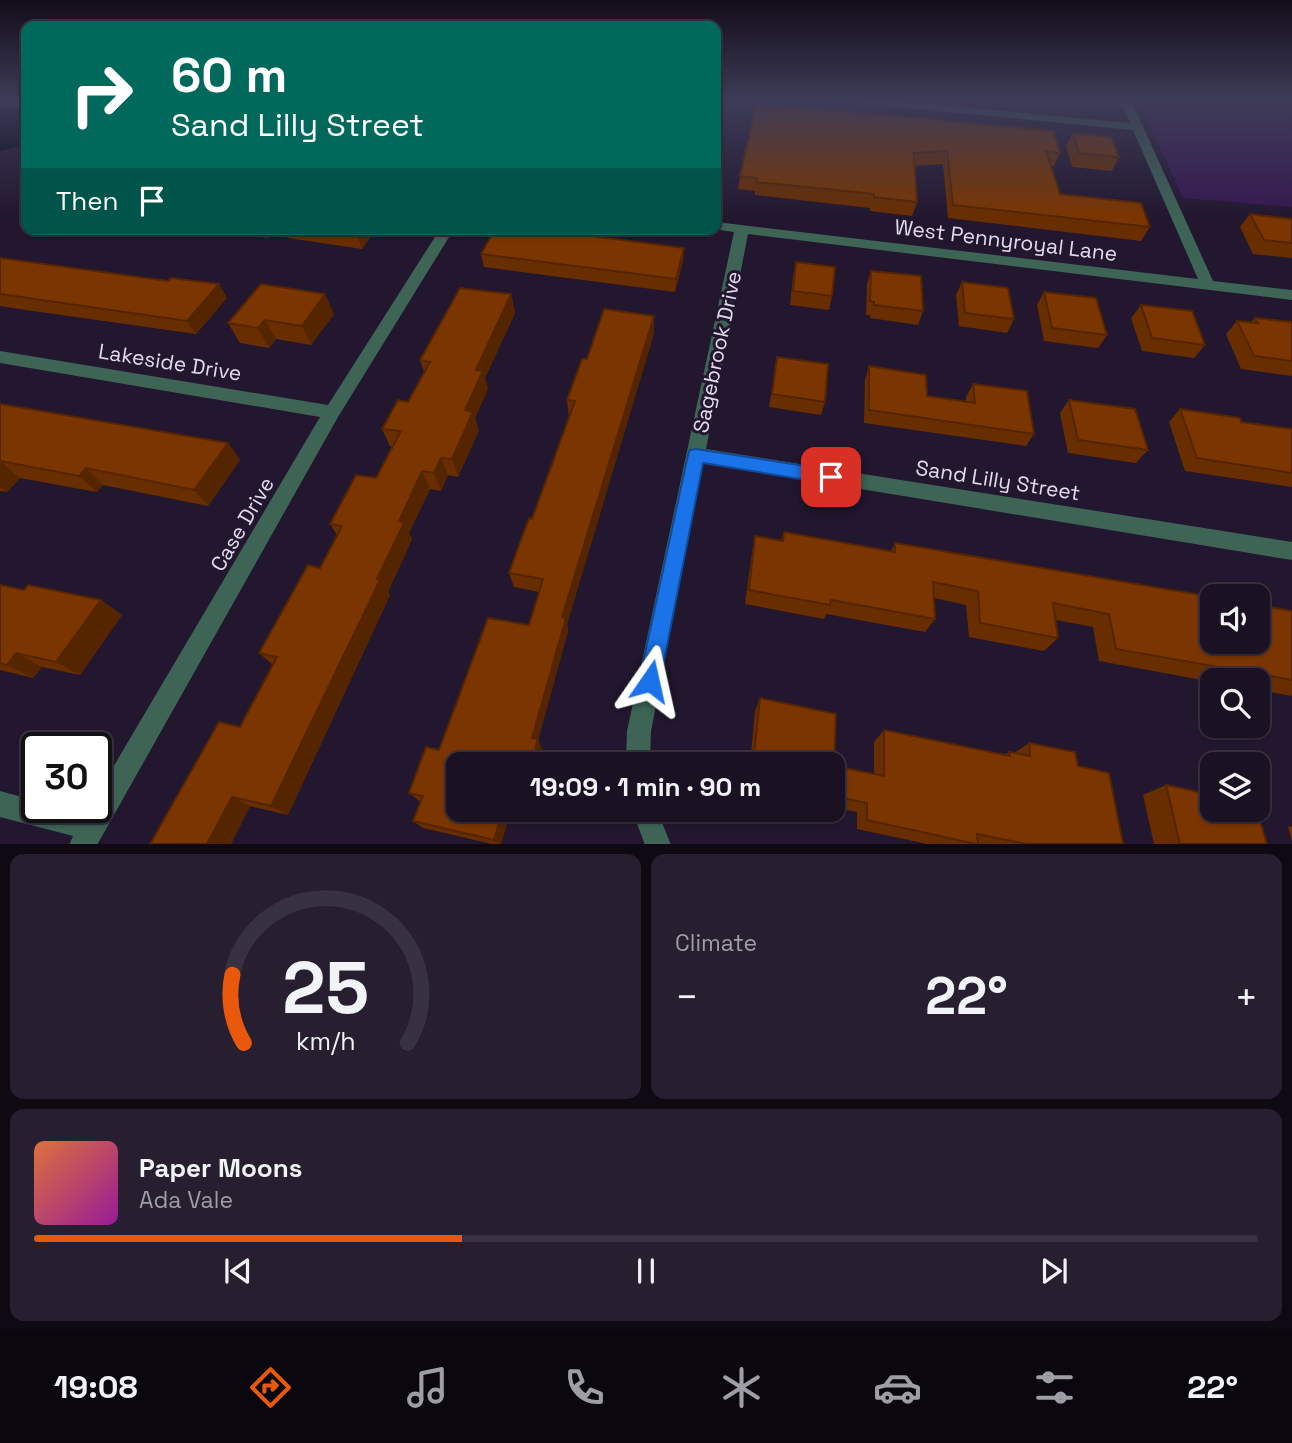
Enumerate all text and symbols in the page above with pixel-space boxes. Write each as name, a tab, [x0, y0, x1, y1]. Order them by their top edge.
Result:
text: 60 m	[171, 44, 287, 106]
icon: right	[56, 49, 147, 140]
text: Sand Lilly Street	[171, 105, 424, 145]
icon: arrive	[133, 182, 171, 220]
text: Then	[56, 184, 119, 218]
street label: West Pennyroyal Lane	[893, 213, 1119, 267]
street label: Sagebrook Drive	[687, 269, 747, 435]
street label: Lakeside Drive	[96, 337, 244, 387]
pin	[801, 447, 861, 507]
street label: Sand Lilly Street	[914, 454, 1082, 506]
icon: arrive	[812, 458, 850, 496]
street label: Case Drive	[204, 472, 280, 576]
map controls	[1200, 584, 1270, 822]
button: sound	[1200, 584, 1270, 654]
position arrow	[613, 644, 687, 718]
button: search	[1200, 668, 1270, 738]
speed limit sign: 30	[21, 732, 112, 823]
button: layers	[1200, 752, 1270, 822]
text: 19:09 · 1 min · 90 m	[530, 770, 761, 804]
text: Climate	[675, 928, 757, 958]
text: 25	[282, 941, 369, 1034]
text: 22°	[925, 963, 1008, 1029]
text: −	[675, 973, 699, 1021]
text: +	[1234, 973, 1258, 1021]
text: km/h	[296, 1024, 355, 1056]
text: Paper Moons	[139, 1151, 302, 1185]
text: Ada Vale	[139, 1185, 233, 1215]
icon: previous	[219, 1252, 257, 1290]
icon: pause	[627, 1252, 665, 1290]
icon: next	[1035, 1252, 1073, 1290]
icon: directions	[246, 1363, 295, 1412]
icon: music	[403, 1363, 452, 1412]
icon: phone	[560, 1363, 609, 1412]
icon: climate	[717, 1363, 766, 1412]
icon: car	[873, 1363, 922, 1412]
icon: filters	[1030, 1363, 1079, 1412]
text: 19:08	[54, 1367, 138, 1407]
text: 22°	[1187, 1367, 1238, 1407]

